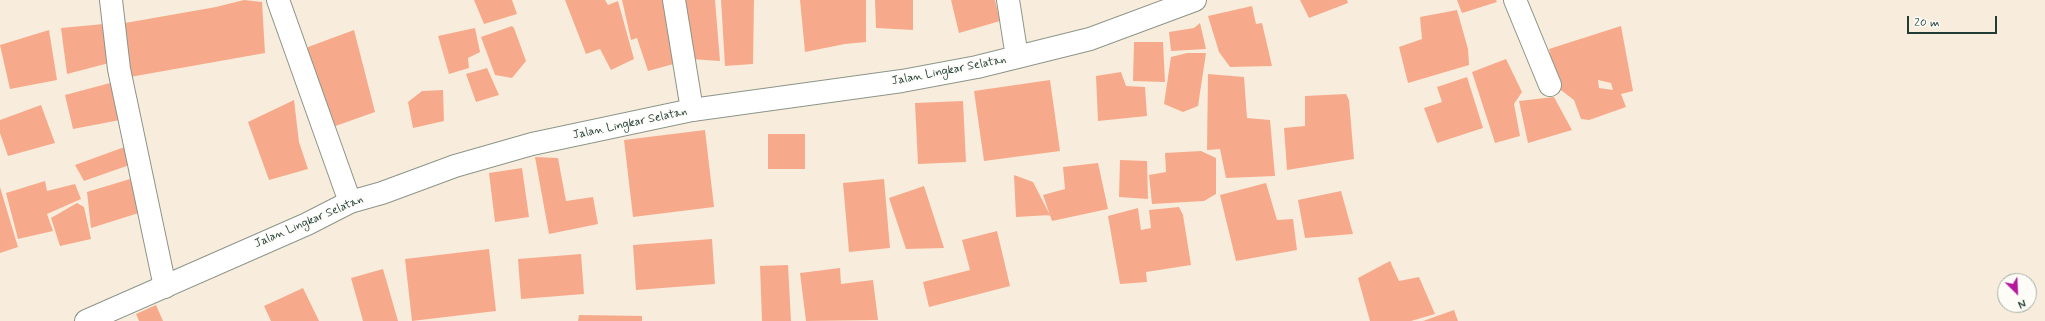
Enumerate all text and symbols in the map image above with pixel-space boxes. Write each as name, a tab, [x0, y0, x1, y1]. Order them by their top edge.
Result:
scale bar	[1909, 8, 1999, 34]
text: 20 m	[1914, 15, 1940, 31]
street label: Jalan Lingkar Selatan	[890, 53, 1008, 89]
street label: Jalan Lingkar Selatan	[571, 105, 689, 143]
street label: Jalan Lingkar Selatan	[252, 193, 366, 251]
north arrow	[1997, 273, 2037, 313]
text: N	[2015, 295, 2028, 311]

